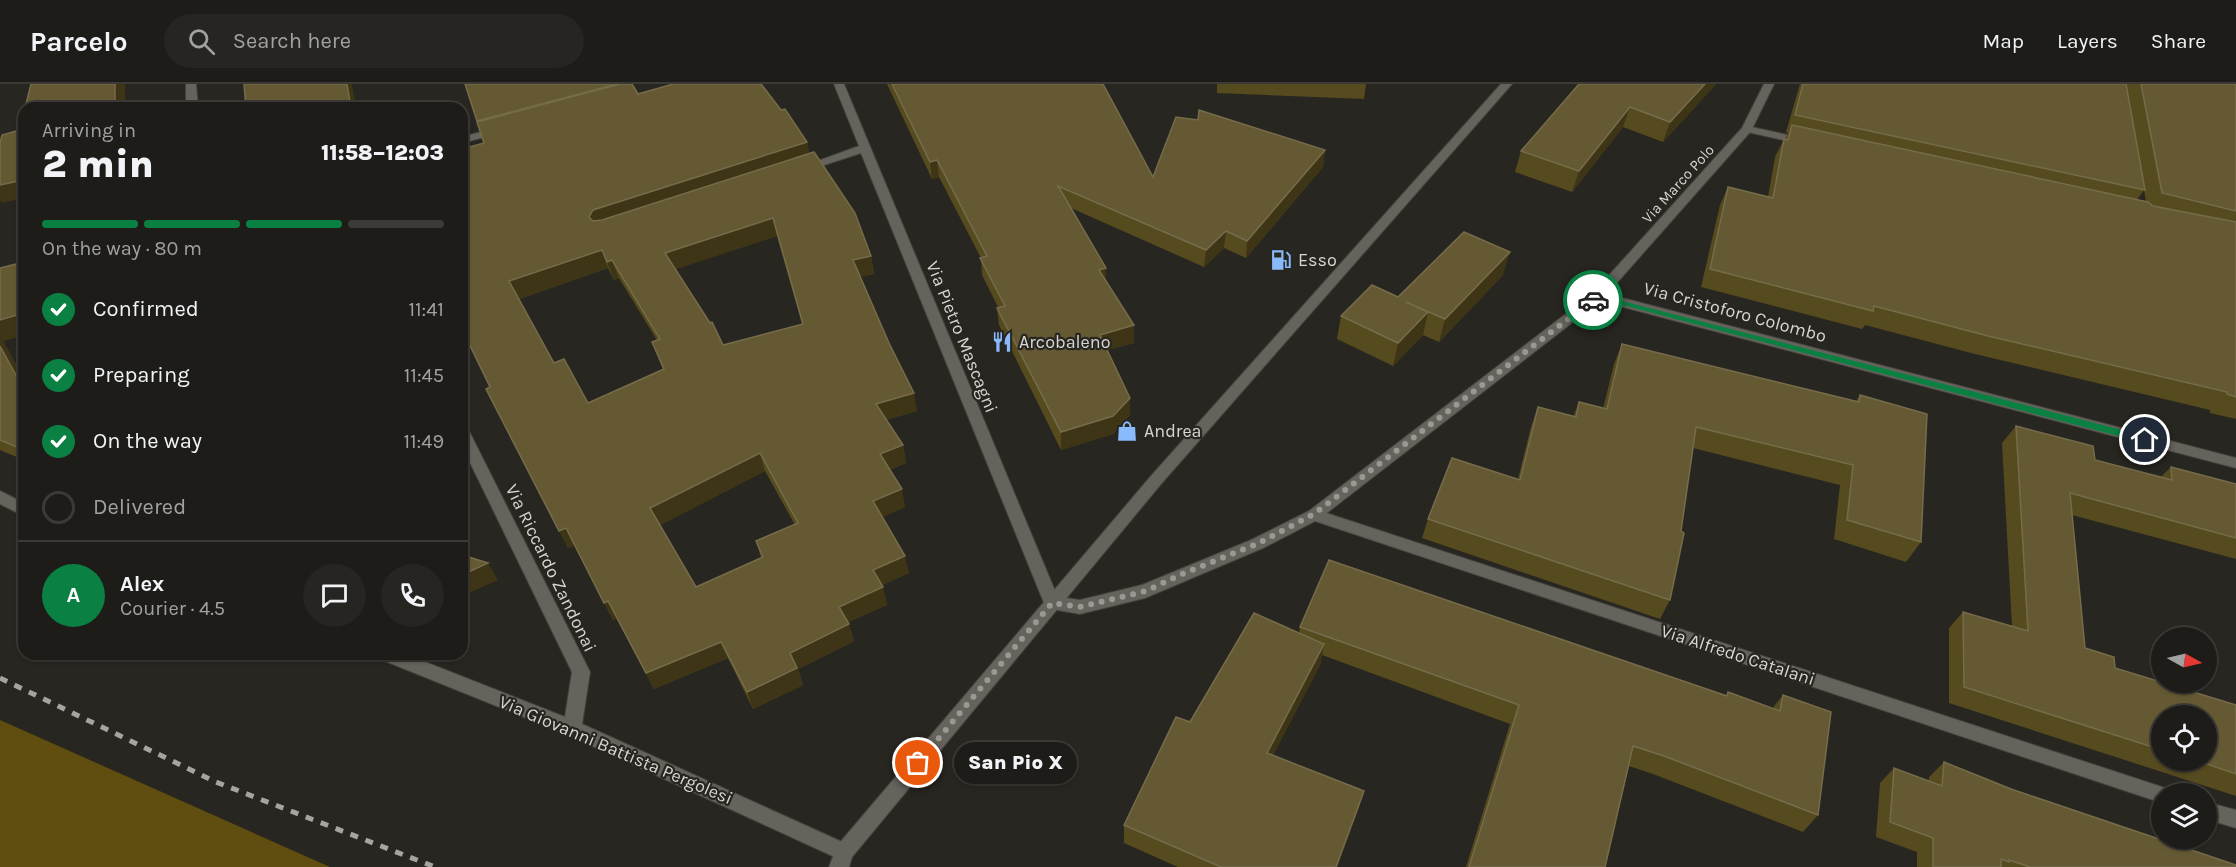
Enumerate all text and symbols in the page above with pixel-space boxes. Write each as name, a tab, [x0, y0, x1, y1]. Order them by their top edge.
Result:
search box	[164, 14, 584, 68]
text: Parcelo	[30, 25, 128, 58]
icon: search	[185, 25, 218, 58]
text: Search here	[233, 28, 351, 54]
text: Map	[1982, 29, 2024, 53]
text: Layers	[2057, 29, 2118, 53]
text: Share	[2151, 29, 2206, 53]
text: Arriving in	[42, 119, 136, 142]
text: 11:58–12:03	[321, 140, 444, 166]
text: 2 min	[42, 141, 154, 187]
street label: Via Marco Polo	[1638, 141, 1718, 227]
text: On the way · 80 m	[42, 237, 202, 260]
fuel station icon: Esso	[1269, 248, 1293, 272]
place label: Esso	[1298, 249, 1337, 271]
street label: Via Pietro Mascagni	[921, 258, 1003, 416]
courier	[1563, 270, 1623, 330]
street label: Via Cristoforo Colombo	[1641, 277, 1829, 347]
icon: car	[1577, 284, 1610, 317]
icon: check	[42, 293, 75, 326]
text: Confirmed	[93, 296, 199, 322]
text: 11:41	[408, 298, 444, 321]
restaurant icon: Arcobaleno	[990, 330, 1014, 354]
place label: Arcobaleno	[1019, 331, 1111, 353]
icon: check	[42, 359, 75, 392]
text: Preparing	[93, 362, 190, 388]
text: 11:45	[404, 364, 444, 387]
pin	[2119, 414, 2170, 465]
shop icon: Andrea	[1115, 419, 1139, 443]
place label: Andrea	[1144, 420, 1202, 442]
icon: home	[2128, 423, 2161, 456]
icon: check	[42, 425, 75, 458]
text: On the way	[93, 428, 202, 454]
text: 11:49	[403, 430, 444, 453]
street label: Via Riccardo Zandonai	[501, 481, 601, 655]
text: Delivered	[93, 494, 186, 520]
button: chat	[303, 564, 366, 627]
button: phone	[381, 564, 444, 627]
text: Alex	[120, 571, 164, 597]
text: A	[67, 582, 80, 608]
text: Courier · 4.5	[120, 597, 225, 620]
street label: Via Alfredo Catalani	[1658, 620, 1818, 690]
north arrow	[2151, 627, 2217, 693]
map controls	[2151, 627, 2217, 849]
street label: Via Giovanni Battista Pergolesi	[496, 691, 736, 809]
button: locate	[2151, 705, 2217, 771]
pin	[892, 737, 943, 788]
callout: San Pio X	[954, 742, 1077, 784]
icon: bag	[901, 746, 934, 779]
text: San Pio X	[968, 751, 1063, 774]
button: layers	[2151, 783, 2217, 849]

